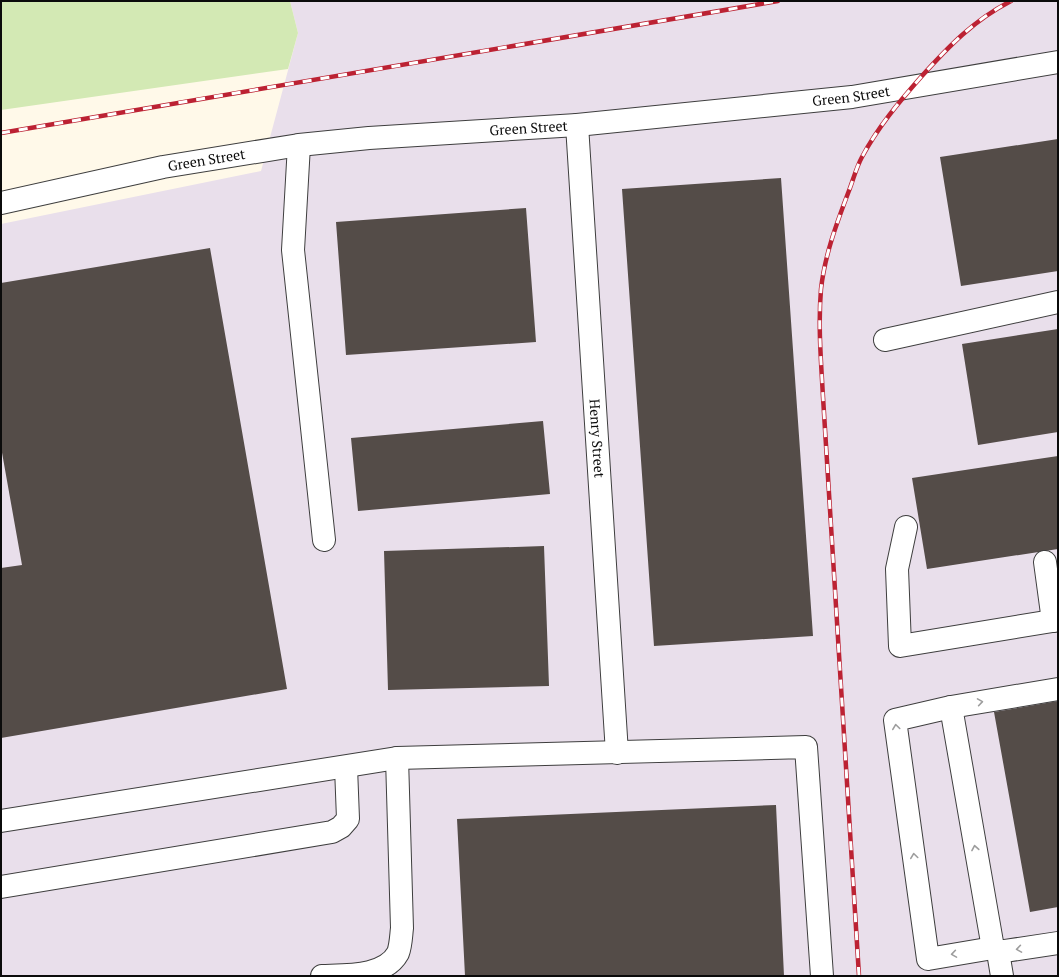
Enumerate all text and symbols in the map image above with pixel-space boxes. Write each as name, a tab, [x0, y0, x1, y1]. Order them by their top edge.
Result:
street label: Green Street	[811, 81, 892, 110]
street label: Green Street	[489, 116, 569, 139]
street label: Green Street	[166, 144, 247, 175]
street label: Henry Street	[585, 398, 610, 479]
one-way arrow	[976, 698, 983, 707]
one-way arrow	[892, 724, 901, 731]
one-way arrow	[972, 845, 980, 851]
one-way arrow	[910, 853, 919, 859]
one-way arrow	[1016, 944, 1023, 953]
one-way arrow	[951, 949, 957, 958]

